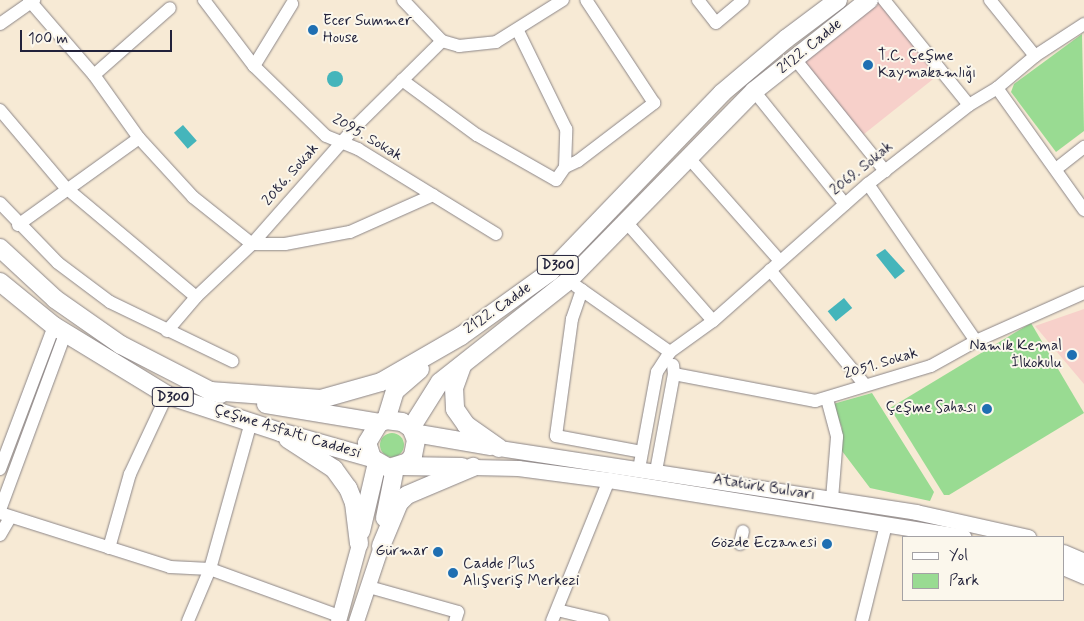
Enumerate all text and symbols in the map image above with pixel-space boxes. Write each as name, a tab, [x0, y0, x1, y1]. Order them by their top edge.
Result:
place label: Ecer Summer House	[323, 12, 413, 47]
street label: 2122. Cadde	[774, 16, 846, 78]
scale bar	[22, 20, 175, 52]
marker: Ecer Summer House	[307, 24, 319, 36]
text: 100 m	[28, 29, 68, 49]
place label: T.C. Çeşme Kaymakamlığı	[878, 47, 976, 82]
marker: T.C. Çeşme Kaymakamlığı	[862, 59, 874, 71]
street label: 2095. Sokak	[329, 111, 405, 165]
street label: 2069. Sokak	[827, 138, 897, 200]
street label: 2086. Sokak	[259, 140, 323, 210]
road number: D300	[537, 254, 579, 276]
street label: 2122. Cadde	[461, 279, 535, 339]
place label: Namık Kemal İlkokulu	[972, 337, 1062, 372]
street label: 2051. Sokak	[842, 344, 920, 384]
marker: Namık Kemal İlkokulu	[1066, 349, 1078, 361]
road number: D300	[152, 386, 194, 408]
place label: Çeşme Sahası	[886, 400, 977, 418]
street label: Çeşme Asfaltı Caddesi	[212, 401, 362, 463]
marker: Çeşme Sahası	[981, 403, 993, 415]
street label: Atatürk Bulvarı	[713, 471, 815, 505]
place label: Gözde Eczanesi	[715, 535, 817, 553]
legend	[902, 536, 1064, 601]
marker: Gözde Eczanesi	[821, 538, 833, 550]
place label: Gürmar	[376, 543, 428, 561]
marker: Gürmar	[432, 546, 444, 558]
text: Yol	[949, 546, 968, 566]
place label: Cadde Plus Alışveriş Merkezi	[463, 555, 579, 590]
marker: Cadde Plus Alışveriş Merkezi	[447, 567, 459, 579]
text: Park	[949, 571, 979, 591]

